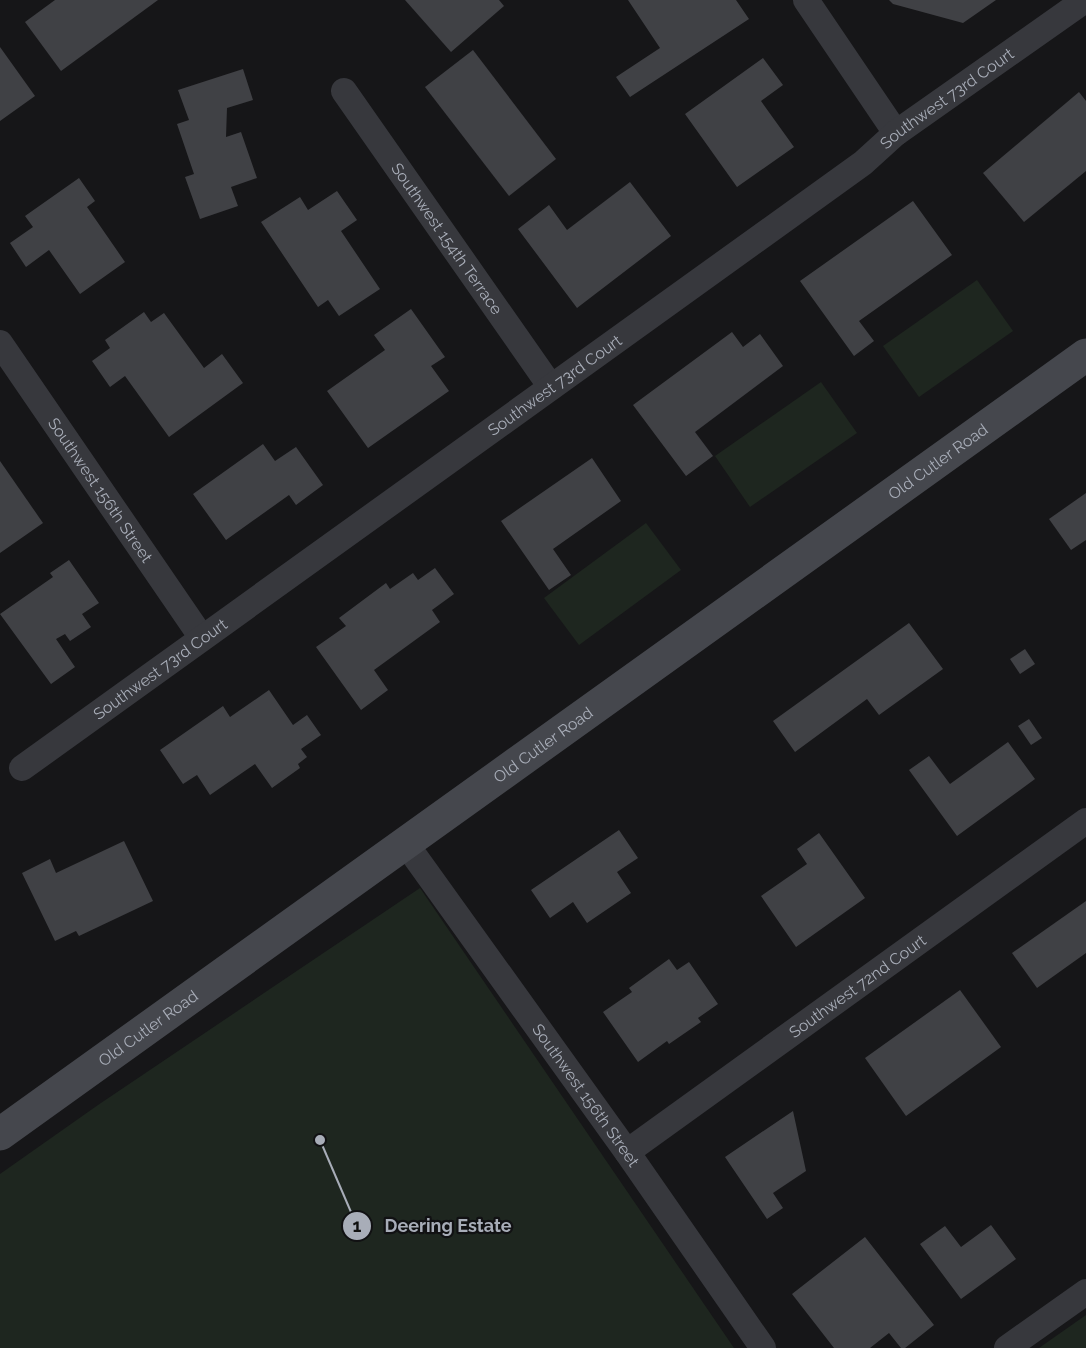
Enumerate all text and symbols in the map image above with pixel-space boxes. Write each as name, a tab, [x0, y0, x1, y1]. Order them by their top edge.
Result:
street label: Southwest 73rd Court	[876, 43, 1018, 153]
street label: Southwest 154th Terrace	[388, 159, 507, 318]
street label: Southwest 73rd Court	[484, 330, 626, 439]
street label: Southwest 156th Street	[44, 414, 157, 566]
street label: Old Cutler Road	[884, 419, 991, 503]
street label: Southwest 73rd Court	[89, 614, 231, 723]
street label: Old Cutler Road	[489, 703, 596, 787]
street label: Southwest 72nd Court	[785, 930, 930, 1042]
street label: Old Cutler Road	[94, 986, 201, 1070]
street label: Southwest 156th Street	[529, 1020, 644, 1171]
callout: Deering Estate	[342, 1208, 523, 1244]
text: 1	[353, 1215, 362, 1236]
text: Deering Estate	[385, 1215, 512, 1236]

